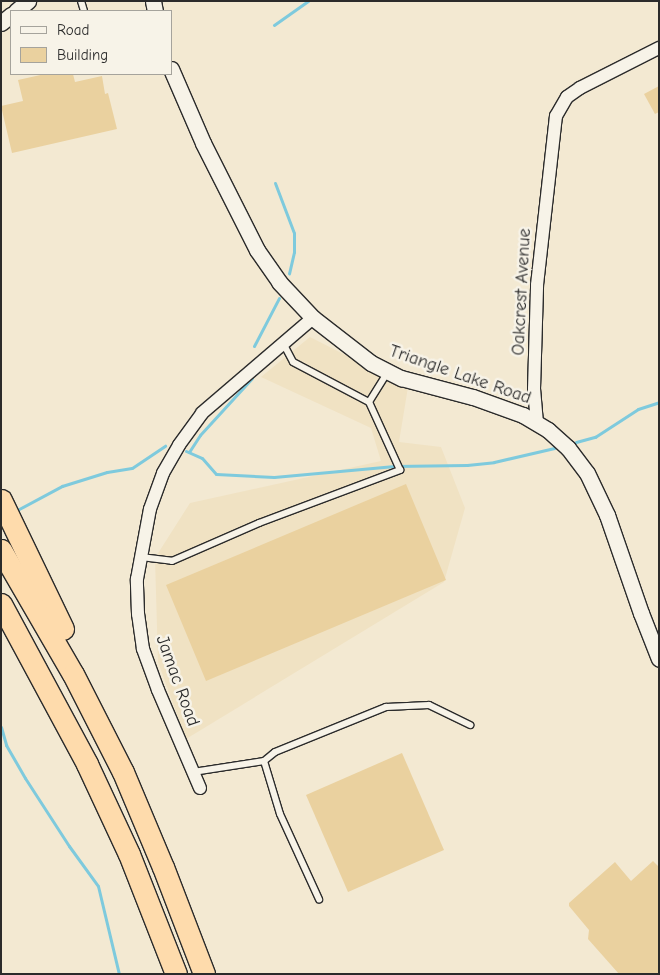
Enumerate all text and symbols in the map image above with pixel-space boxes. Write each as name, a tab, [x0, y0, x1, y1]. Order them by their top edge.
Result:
legend	[10, 10, 172, 75]
text: Road	[57, 21, 89, 39]
text: Building	[57, 46, 108, 64]
street label: Oakcrest Avenue	[508, 228, 536, 356]
street label: Triangle Lake Road	[386, 341, 534, 409]
street label: Jamac Road	[151, 633, 203, 729]

